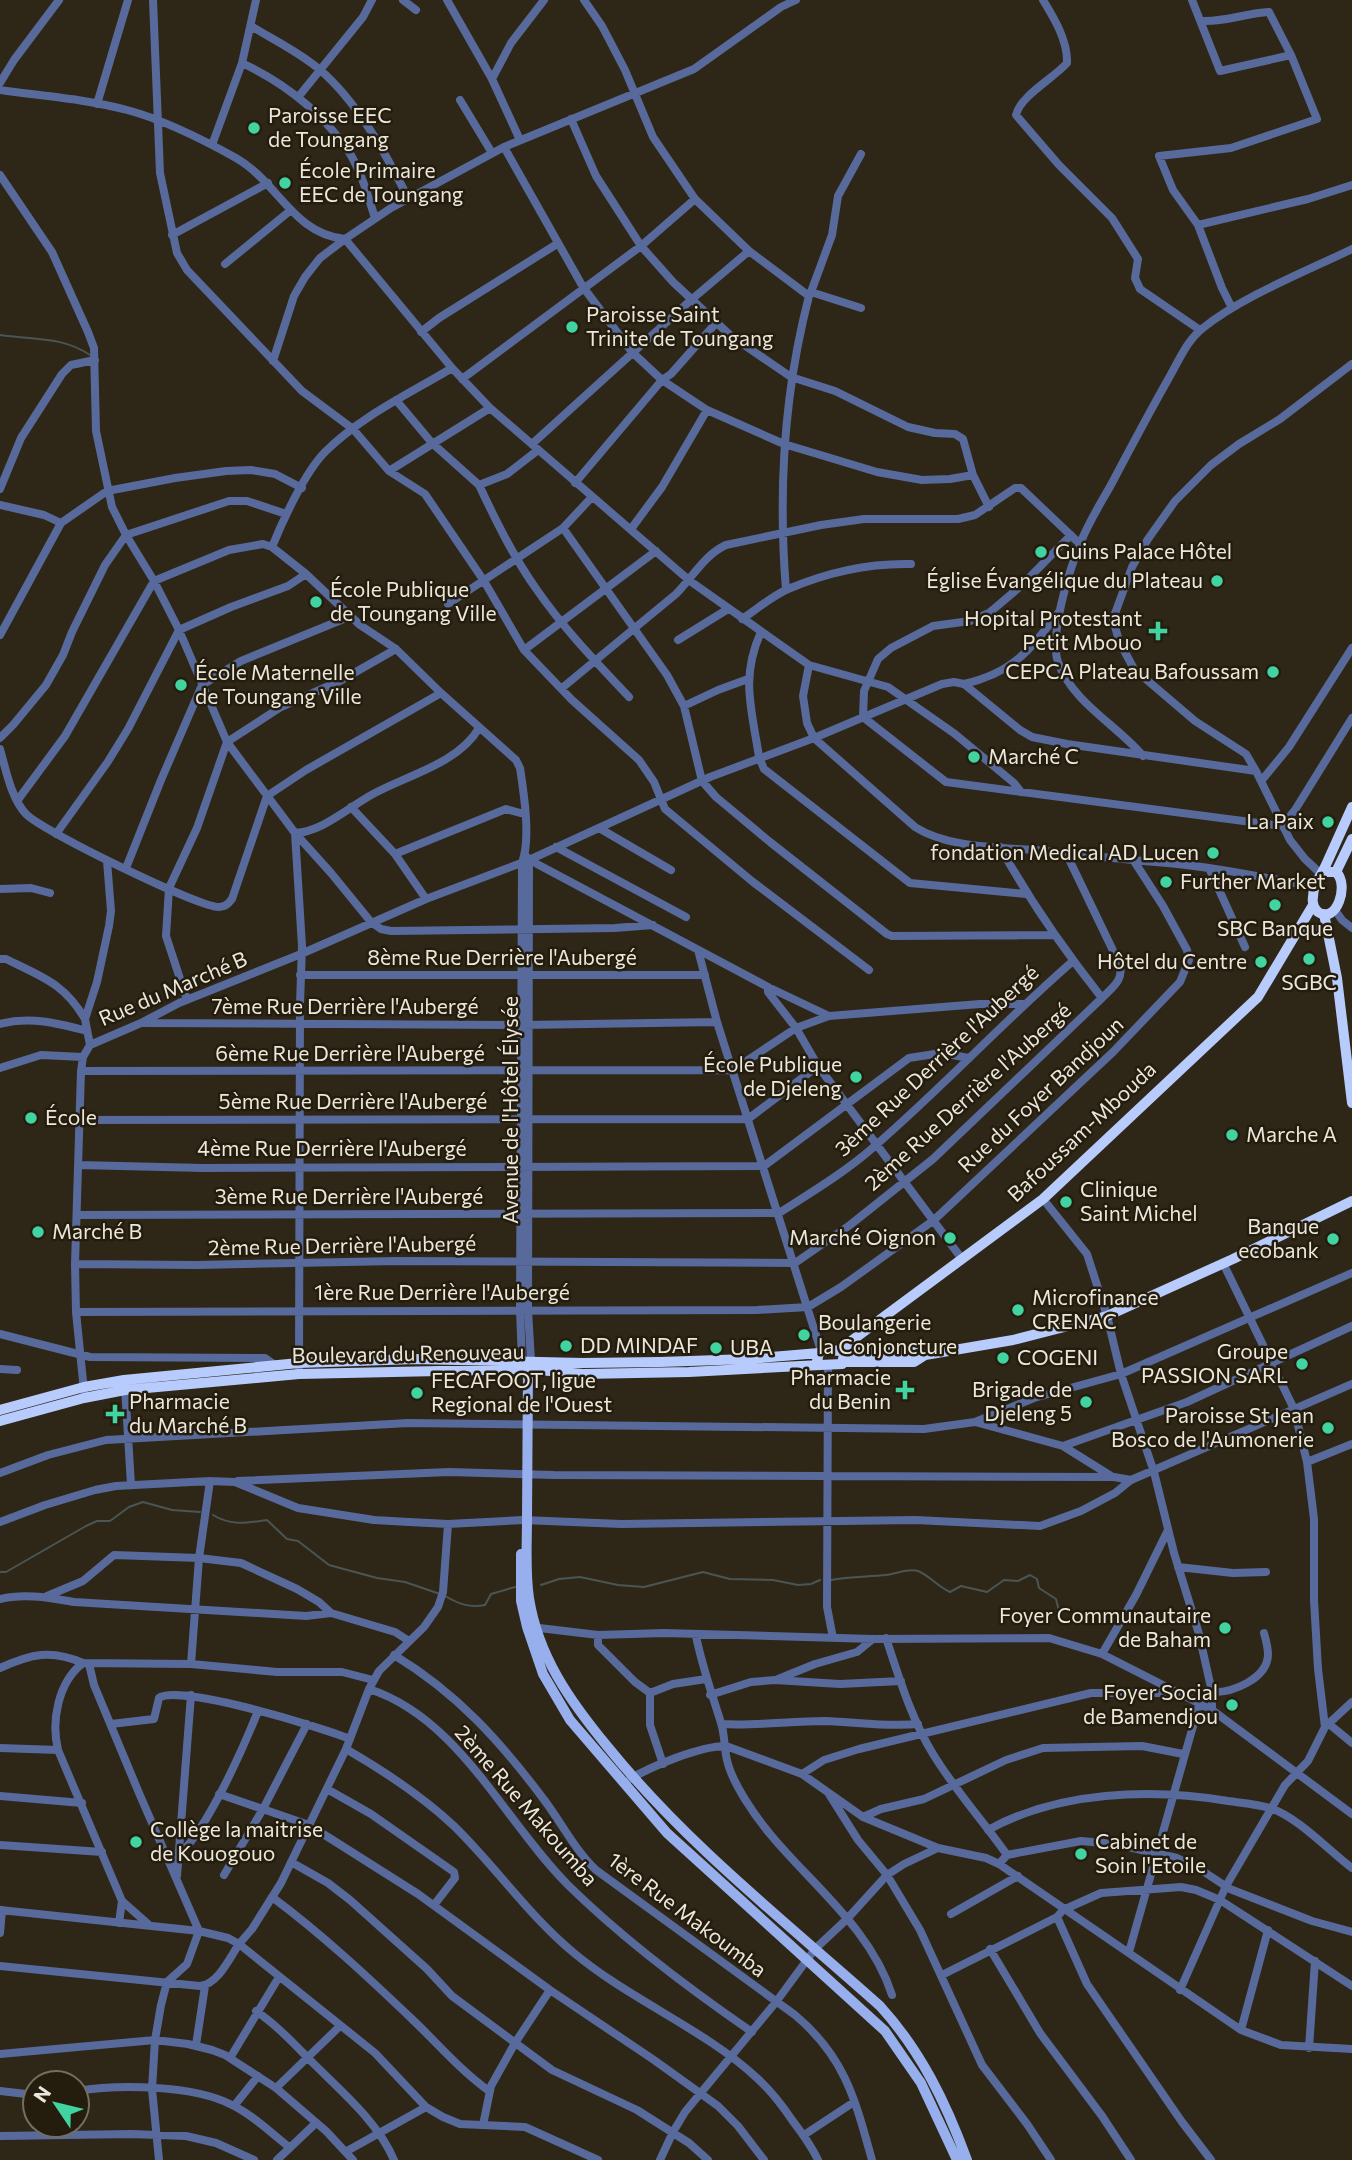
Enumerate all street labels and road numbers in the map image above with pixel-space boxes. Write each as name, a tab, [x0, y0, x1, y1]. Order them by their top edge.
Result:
street label: 8ème Rue Derrière l'Aubergé	[367, 944, 637, 969]
street label: Rue du Marché B	[95, 945, 250, 1030]
street label: 3ème Rue Derrière l'Aubergé	[829, 959, 1043, 1161]
street label: 7ème Rue Derrière l'Aubergé	[211, 993, 479, 1018]
street label: Avenue de l'Hôtel Élysée	[497, 996, 522, 1224]
street label: 2ème Rue Derrière l'Aubergé	[859, 997, 1075, 1195]
street label: Rue du Foyer Bandjoun	[952, 1011, 1128, 1177]
street label: 6ème Rue Derrière l'Aubergé	[215, 1040, 485, 1065]
street label: Bafoussam-Mbouda	[1002, 1056, 1160, 1206]
street label: 5ème Rue Derrière l'Aubergé	[219, 1088, 487, 1113]
street label: 4ème Rue Derrière l'Aubergé	[197, 1135, 467, 1160]
street label: 3ème Rue Derrière l'Aubergé	[215, 1183, 483, 1208]
street label: 2ème Rue Derrière l'Aubergé	[208, 1230, 476, 1259]
street label: 1ère Rue Derrière l'Aubergé	[314, 1279, 570, 1304]
street label: Boulevard du Renouveau	[291, 1338, 524, 1367]
street label: 2ème Rue Makoumba	[451, 1720, 604, 1890]
street label: 1ère Rue Makoumba	[604, 1846, 772, 1981]

